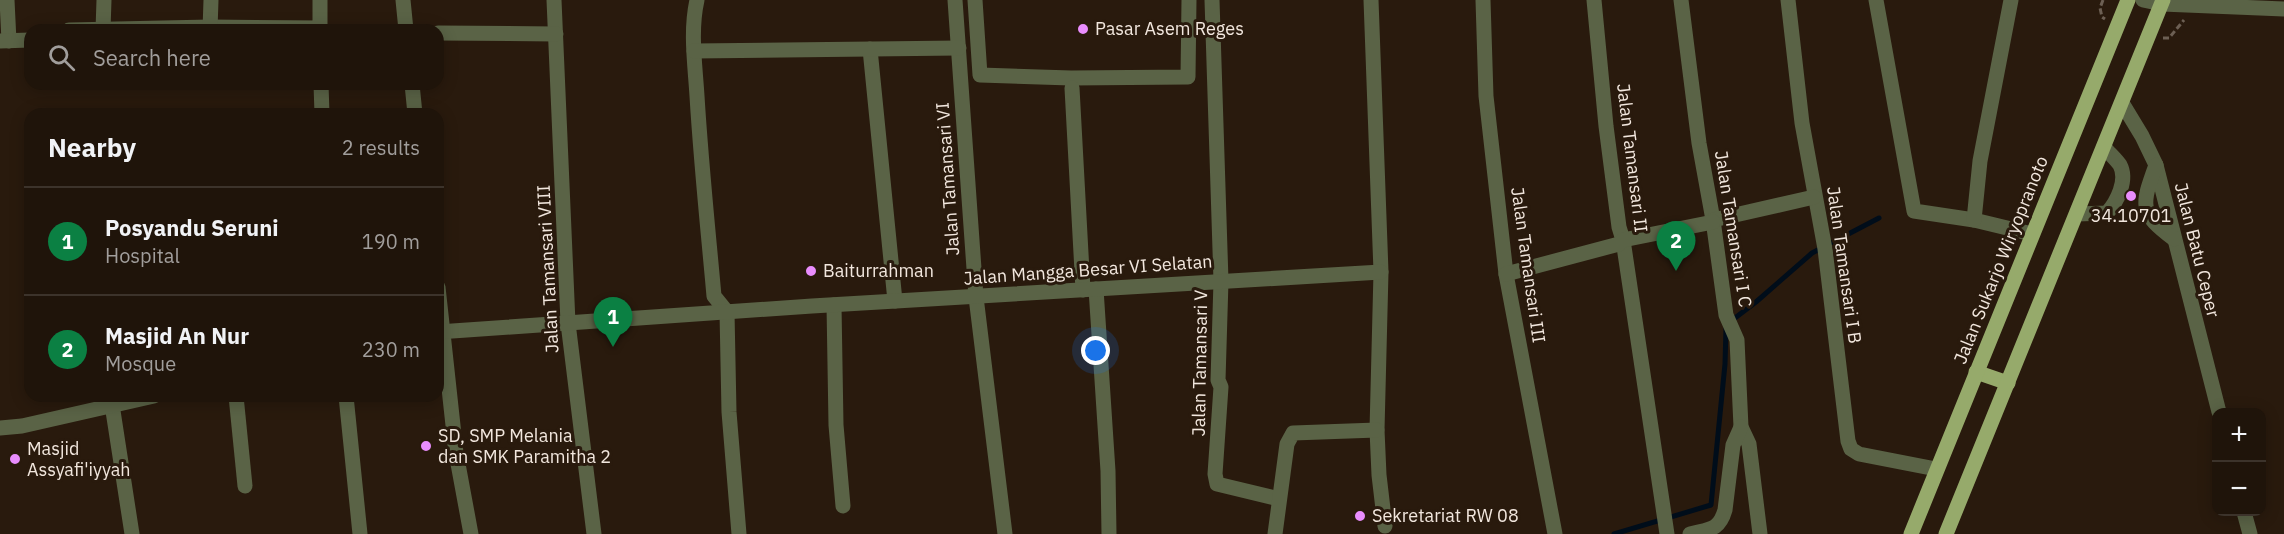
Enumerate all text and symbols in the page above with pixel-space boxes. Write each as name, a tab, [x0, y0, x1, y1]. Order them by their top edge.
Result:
place label: Pasar Asem Reges	[1095, 17, 1244, 40]
marker: Pasar Asem Reges	[1076, 22, 1090, 36]
search box	[24, 24, 444, 90]
icon: search	[45, 41, 78, 74]
text: Search here	[93, 43, 211, 72]
street label: Jalan Tamansari II	[1612, 82, 1653, 234]
street label: Jalan Tamansari VI	[931, 101, 964, 257]
text: Nearby	[48, 130, 136, 164]
text: 2 results	[342, 134, 420, 161]
street label: Jalan Tamansari I C	[1710, 149, 1757, 309]
street label: Jalan Sukarjo Wiryopranoto	[1948, 152, 2053, 367]
street label: Jalan Batu Ceper	[2170, 180, 2225, 320]
street label: Jalan Tamansari VIII	[532, 184, 563, 354]
street label: Jalan Tamansari III	[1506, 185, 1551, 344]
street label: Jalan Tamansari I B	[1822, 185, 1867, 345]
marker: 34.10701	[2124, 189, 2138, 203]
place label: 34.10701	[2091, 204, 2171, 227]
text: Posyandu Seruni	[105, 213, 279, 242]
pin: 2	[1656, 222, 1696, 271]
text: 1	[62, 228, 74, 255]
text: 190 m	[362, 228, 420, 255]
text: Hospital	[105, 242, 180, 269]
street label: Jalan Mangga Besar VI Selatan	[963, 249, 1213, 290]
place label: Baiturrahman	[823, 259, 934, 282]
marker: Baiturrahman	[804, 264, 818, 278]
street label: Jalan Tamansari V	[1187, 289, 1212, 437]
pin: 1	[594, 298, 632, 347]
text: Masjid An Nur	[105, 321, 249, 350]
text: 2	[62, 336, 74, 363]
text: 230 m	[362, 336, 420, 363]
your location	[1081, 336, 1110, 365]
text: Mosque	[105, 350, 176, 377]
map controls	[2212, 408, 2266, 516]
button: +	[2212, 408, 2266, 462]
place label: SD, SMP Melania dan SMK Paramitha 2	[438, 424, 611, 468]
place label: Masjid Assyafi'iyyah	[27, 437, 131, 481]
marker: SD, SMP Melania dan SMK Paramitha 2	[419, 439, 433, 453]
marker: Masjid Assyafi'iyyah	[8, 452, 22, 466]
button: −	[2212, 462, 2266, 516]
place label: Sekretariat RW 08	[1372, 504, 1519, 527]
marker: Sekretariat RW 08	[1353, 509, 1367, 523]

